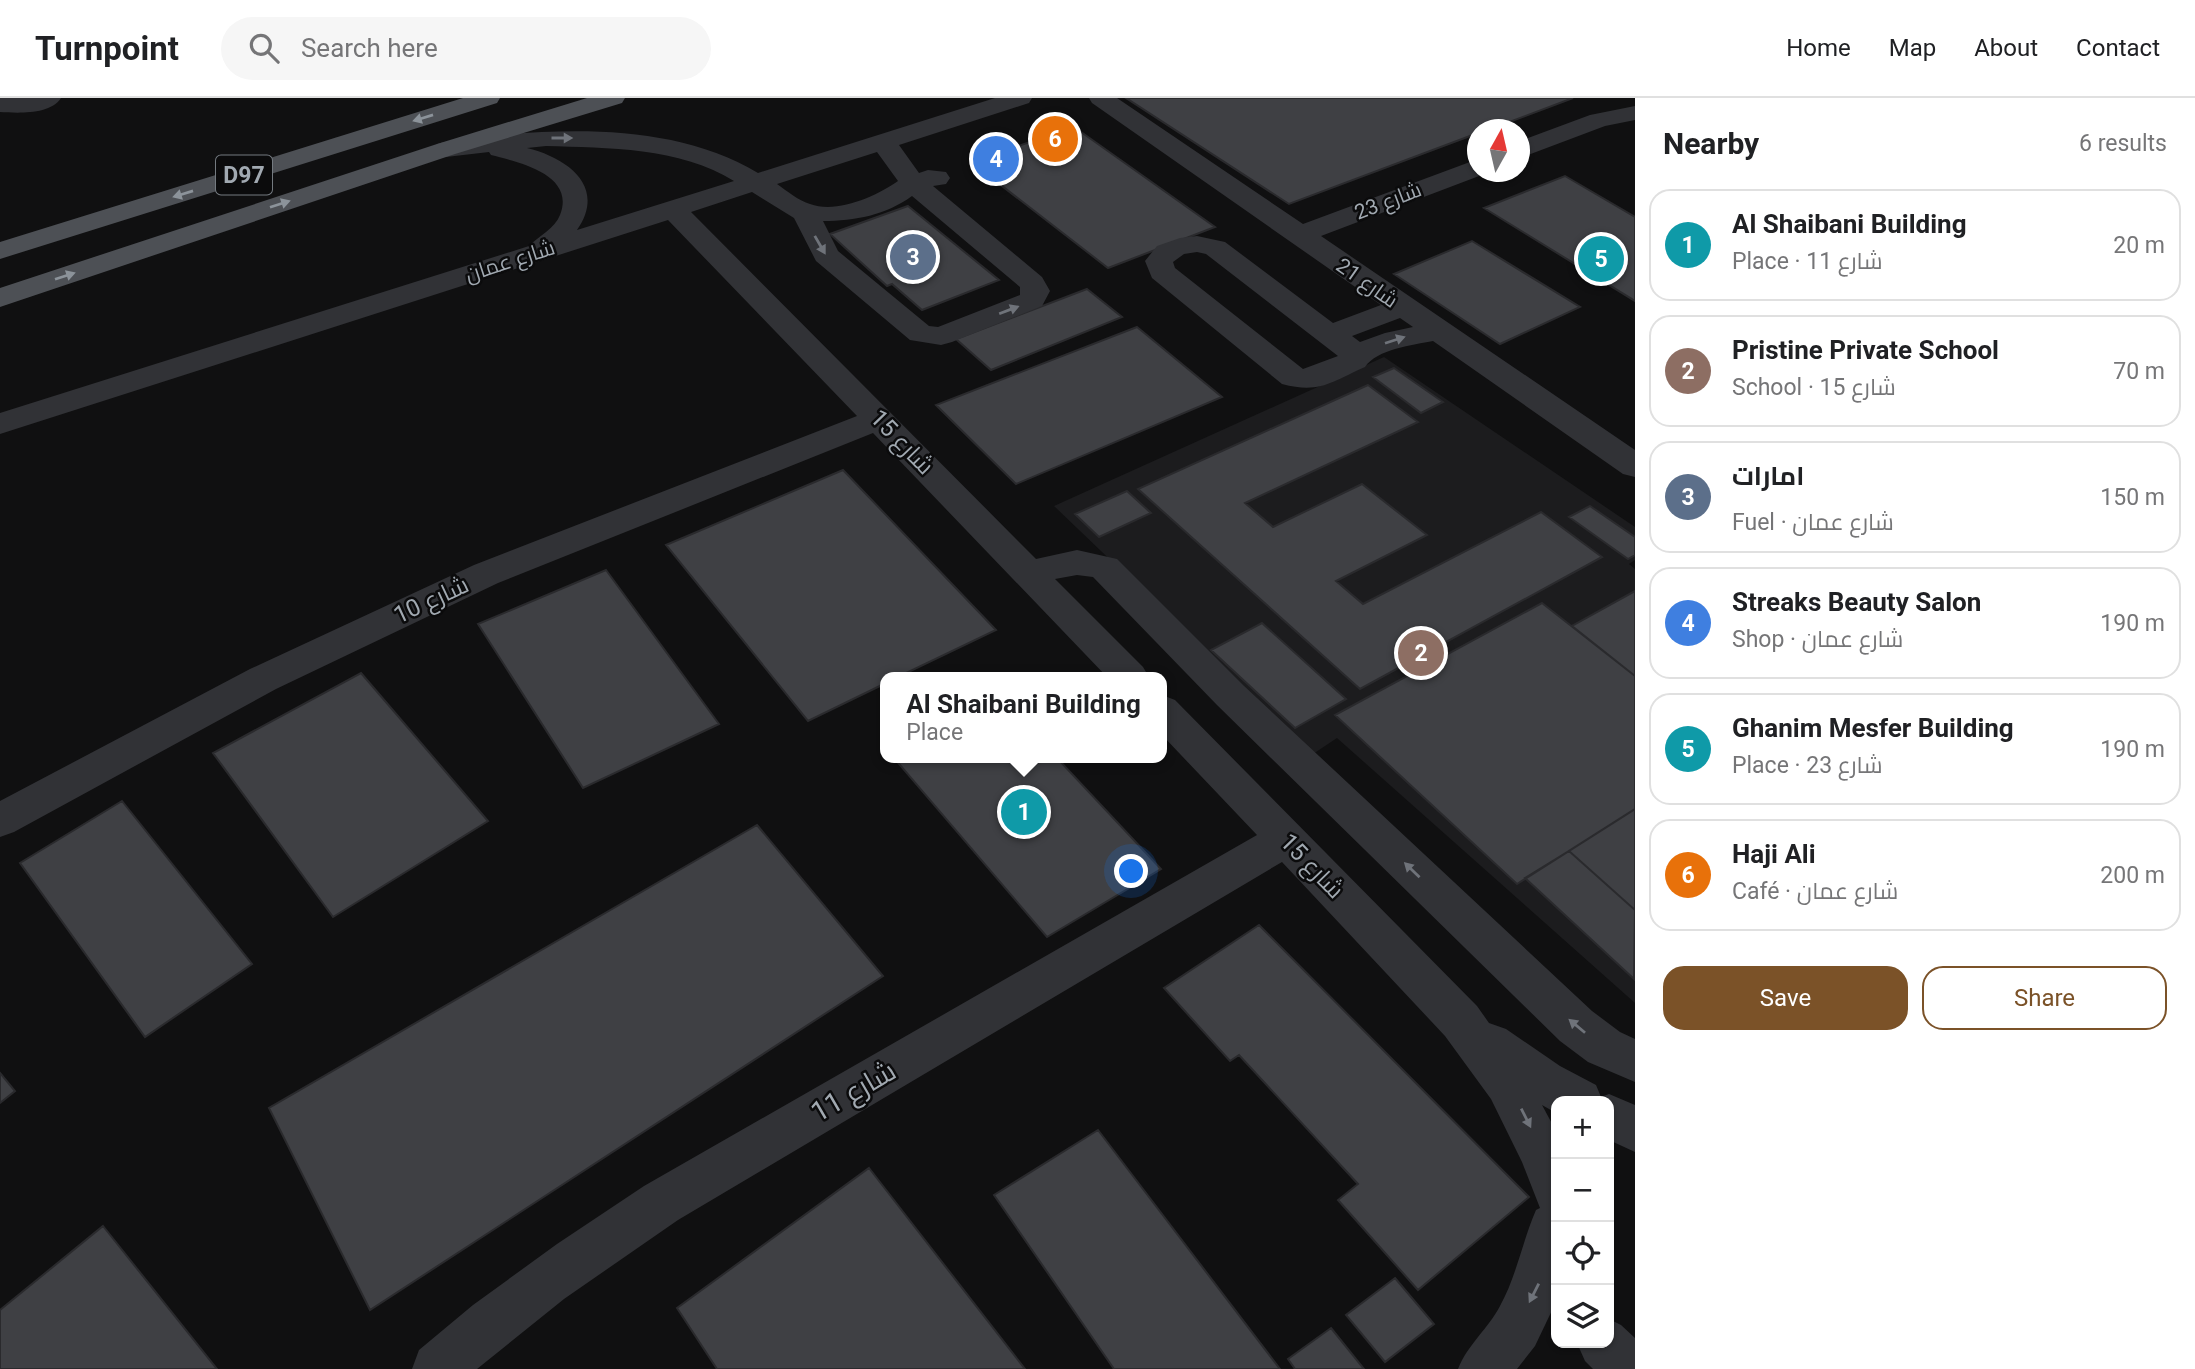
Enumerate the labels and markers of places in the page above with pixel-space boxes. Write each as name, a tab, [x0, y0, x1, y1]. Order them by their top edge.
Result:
pin: 6	[1032, 113, 1078, 165]
pin: 4	[973, 133, 1019, 185]
pin: 3	[890, 231, 936, 283]
pin: 5	[1578, 233, 1624, 285]
pin: 2	[1398, 627, 1444, 679]
pin: 1	[1001, 786, 1047, 838]

